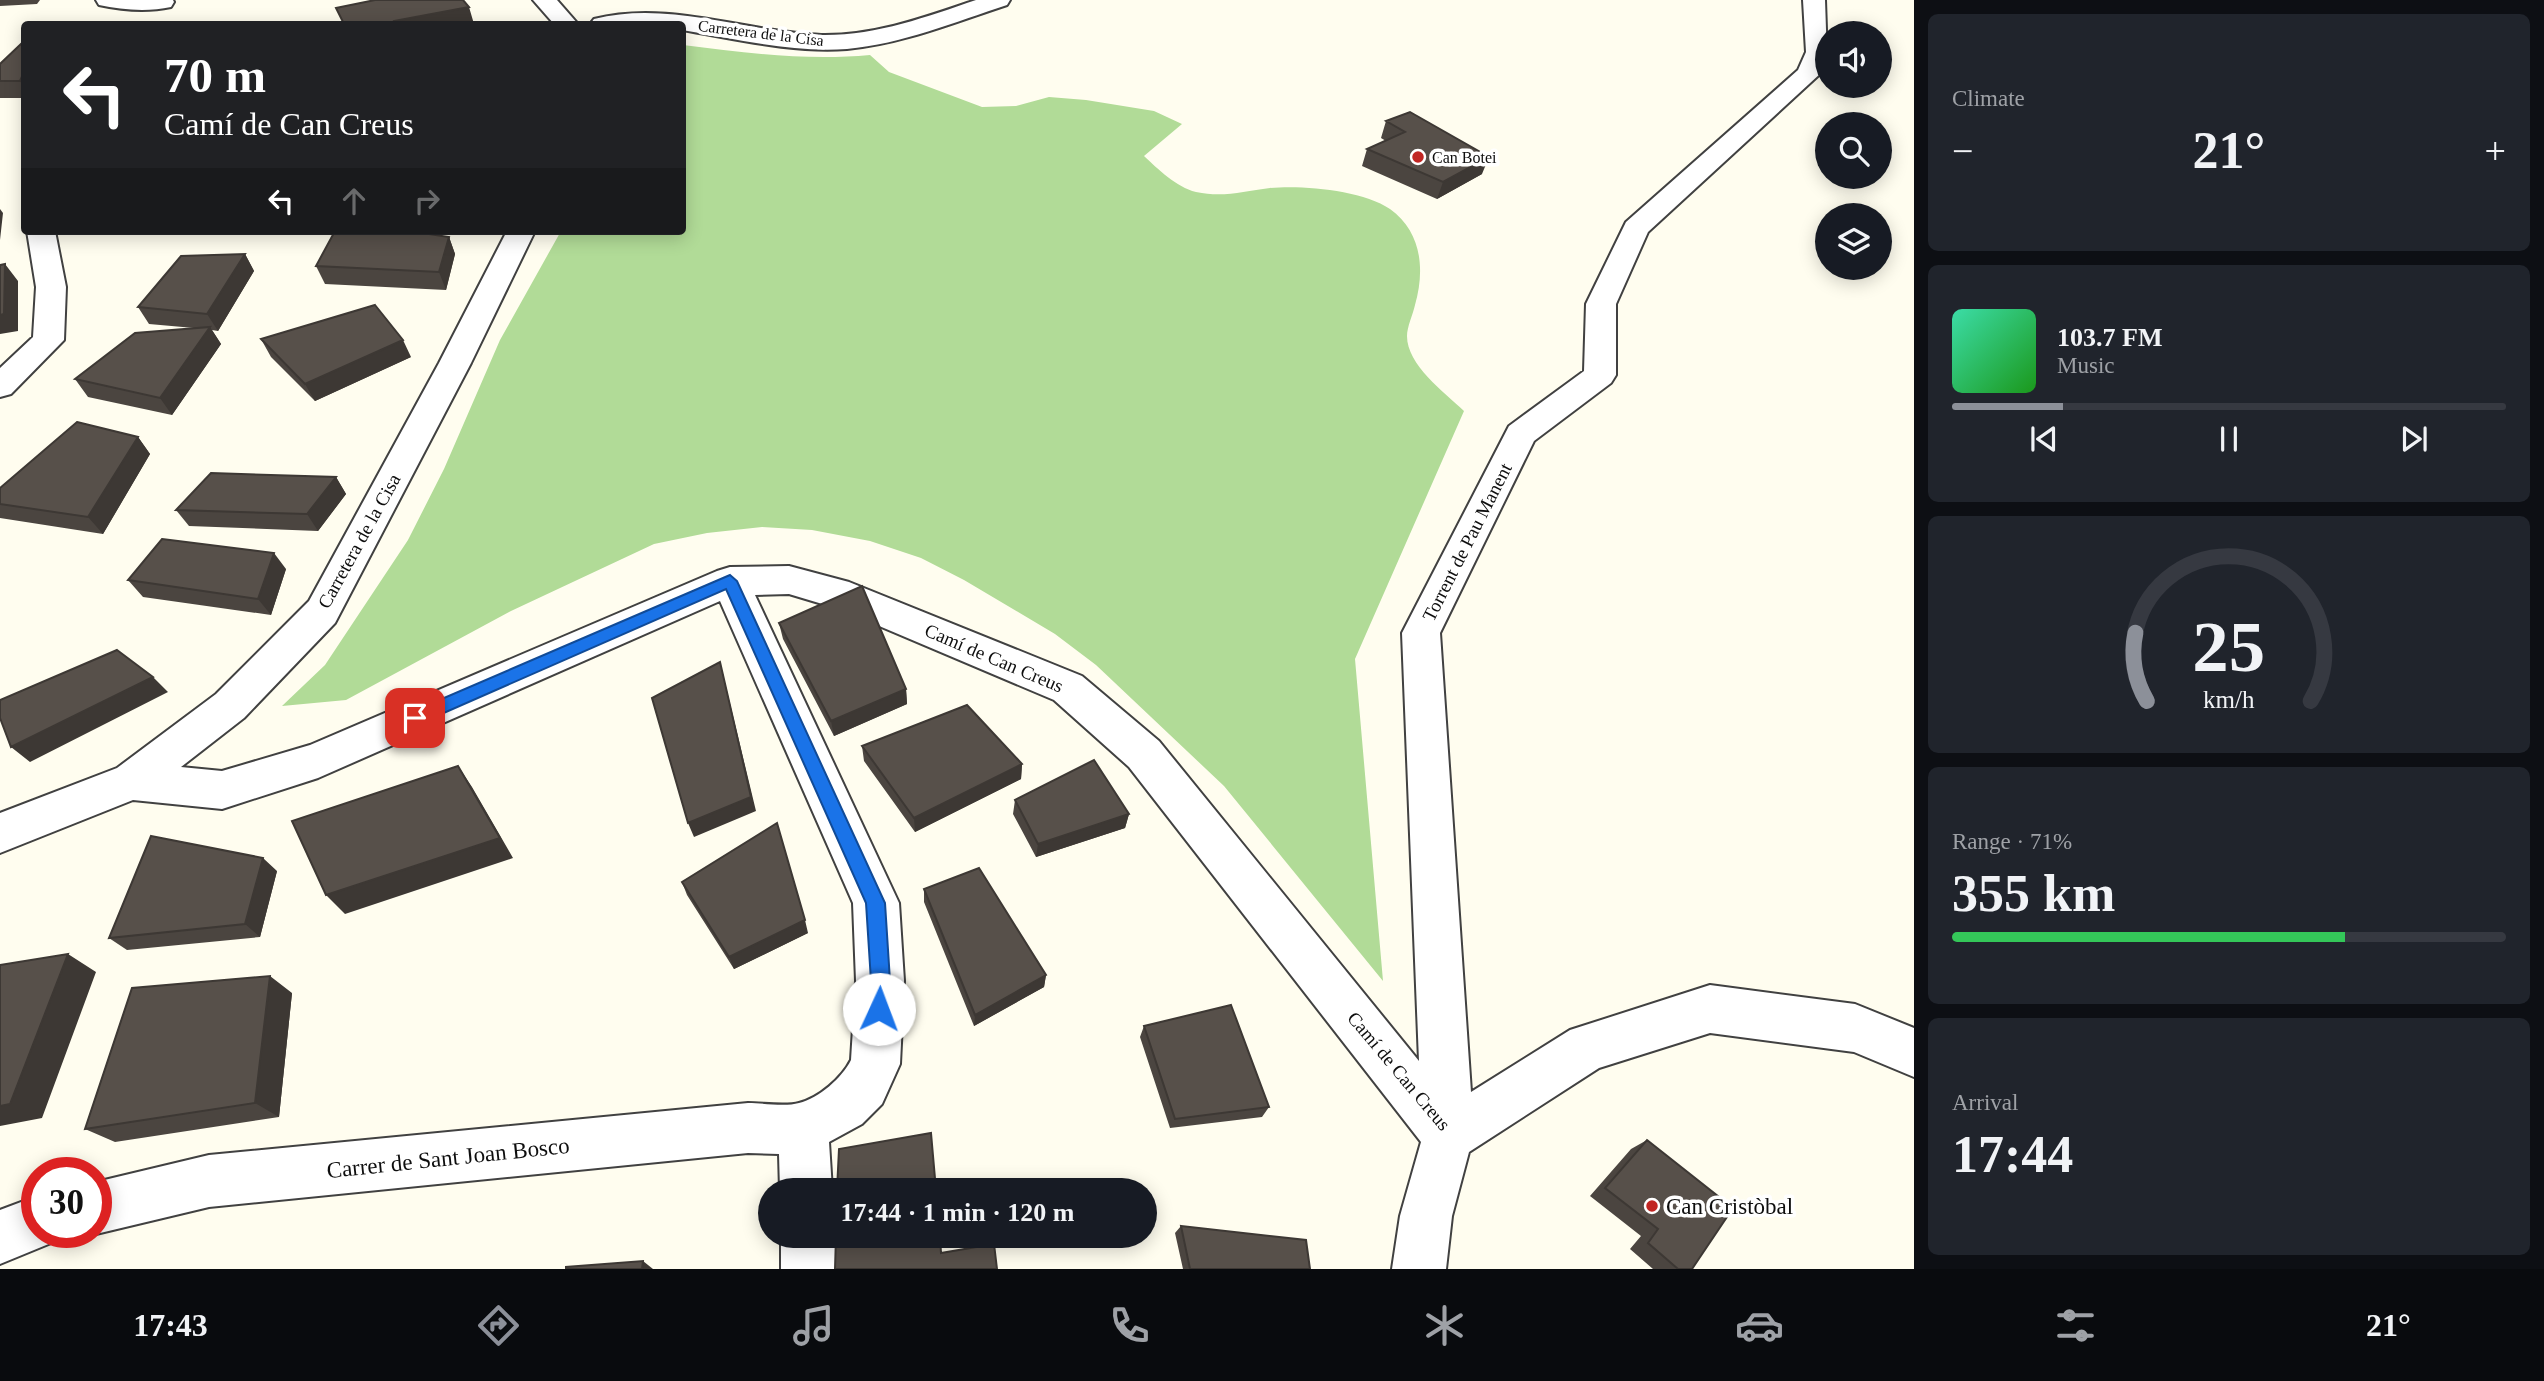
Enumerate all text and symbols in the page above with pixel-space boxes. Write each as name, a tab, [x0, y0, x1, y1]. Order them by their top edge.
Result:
street label: Carretera de la Cisa	[697, 17, 825, 49]
map controls	[1815, 21, 1892, 280]
button: sound	[1815, 21, 1892, 98]
text: 70 m	[164, 48, 266, 103]
icon: left	[49, 49, 140, 140]
text: Climate	[1952, 86, 2025, 111]
text: Camí de Can Creus	[164, 106, 414, 142]
button: search	[1815, 112, 1892, 189]
text: 21°	[2193, 122, 2265, 179]
text: −	[1952, 130, 1973, 172]
text: +	[2485, 130, 2506, 172]
marker: Can Botei	[1410, 149, 1426, 165]
place label: Can Botei	[1432, 149, 1497, 166]
icon: left	[262, 182, 300, 220]
icon: ahead	[335, 182, 373, 220]
icon: right	[408, 182, 446, 220]
button: layers	[1815, 203, 1892, 280]
text: 103.7 FM	[2057, 323, 2162, 352]
text: Music	[2057, 353, 2115, 378]
icon: previous	[2025, 420, 2063, 458]
icon: pause	[2210, 420, 2248, 458]
icon: next	[2395, 420, 2433, 458]
street label: Torrent de Pau Manent	[1418, 459, 1516, 624]
street label: Carretera de la Cisa	[313, 470, 405, 612]
text: 25	[2193, 606, 2265, 687]
street label: Camí de Can Creus	[922, 619, 1066, 697]
text: km/h	[2203, 685, 2255, 712]
pin	[385, 688, 445, 748]
icon: arrive	[396, 699, 434, 737]
text: Range · 71%	[1952, 829, 2072, 854]
text: 355 km	[1952, 865, 2115, 922]
position arrow	[842, 972, 916, 1046]
street label: Camí de Can Creus	[1343, 1007, 1455, 1135]
text: Arrival	[1952, 1090, 2018, 1115]
text: 17:44	[1952, 1126, 2073, 1183]
street label: Carrer de Sant Joan Bosco	[325, 1133, 571, 1183]
speed limit sign: 30	[21, 1157, 112, 1248]
place label: Can Cristòbal	[1666, 1194, 1793, 1219]
text: 17:44 · 1 min · 120 m	[841, 1198, 1075, 1227]
marker: Can Cristòbal	[1644, 1198, 1660, 1214]
icon: directions	[474, 1301, 523, 1350]
icon: music	[789, 1301, 838, 1350]
icon: phone	[1105, 1301, 1154, 1350]
icon: climate	[1420, 1301, 1469, 1350]
icon: car	[1735, 1301, 1784, 1350]
icon: filters	[2051, 1301, 2100, 1350]
text: 17:43	[133, 1307, 208, 1343]
text: 21°	[2366, 1307, 2411, 1343]

